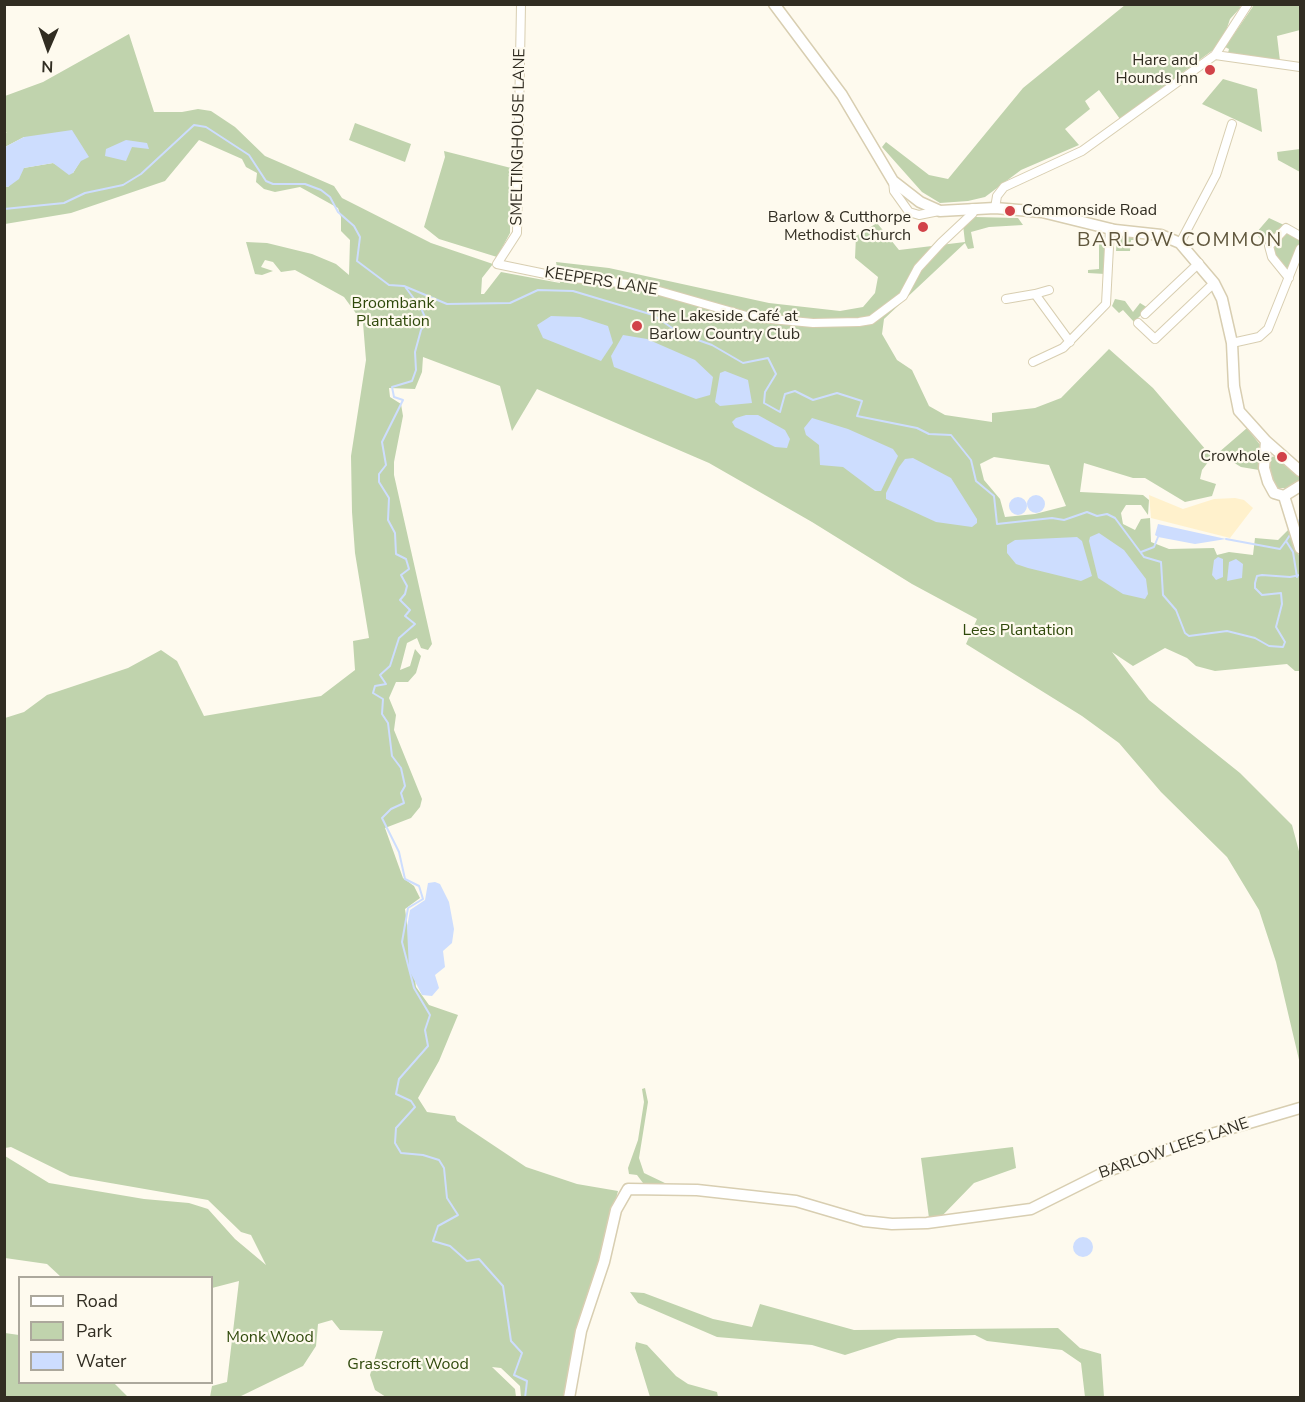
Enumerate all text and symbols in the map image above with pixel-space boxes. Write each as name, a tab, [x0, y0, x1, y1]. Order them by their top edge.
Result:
north arrow	[18, 18, 78, 78]
street label: SMELTINGHOUSE LANE	[508, 48, 530, 226]
place label: Hare and Hounds Inn	[1115, 51, 1198, 89]
text: N	[41, 55, 54, 77]
marker: Hare and Hounds Inn	[1203, 63, 1217, 77]
place label: Commonside Road	[1022, 201, 1157, 221]
marker: Commonside Road	[1003, 204, 1017, 218]
place label: Barlow & Cutthorpe Methodist Church	[768, 208, 911, 246]
marker: Barlow & Cutthorpe Methodist Church	[916, 220, 930, 234]
district label: BARLOW COMMON	[1077, 229, 1283, 253]
street label: KEEPERS LANE	[543, 264, 659, 300]
park label: Broombank Plantation	[352, 294, 434, 332]
place label: The Lakeside Café at Barlow Country Club	[649, 307, 800, 345]
marker: The Lakeside Café at Barlow Country Club	[630, 319, 644, 333]
place label: Crowhole	[1200, 447, 1270, 467]
marker: Crowhole	[1275, 450, 1289, 464]
park label: Lees Plantation	[962, 621, 1074, 641]
street label: BARLOW LEES LANE	[1097, 1114, 1251, 1184]
legend	[18, 1276, 213, 1384]
text: Road	[76, 1289, 118, 1313]
text: Park	[76, 1319, 112, 1343]
park label: Monk Wood	[226, 1328, 314, 1348]
text: Water	[76, 1349, 127, 1373]
park label: Grasscroft Wood	[347, 1355, 469, 1375]

